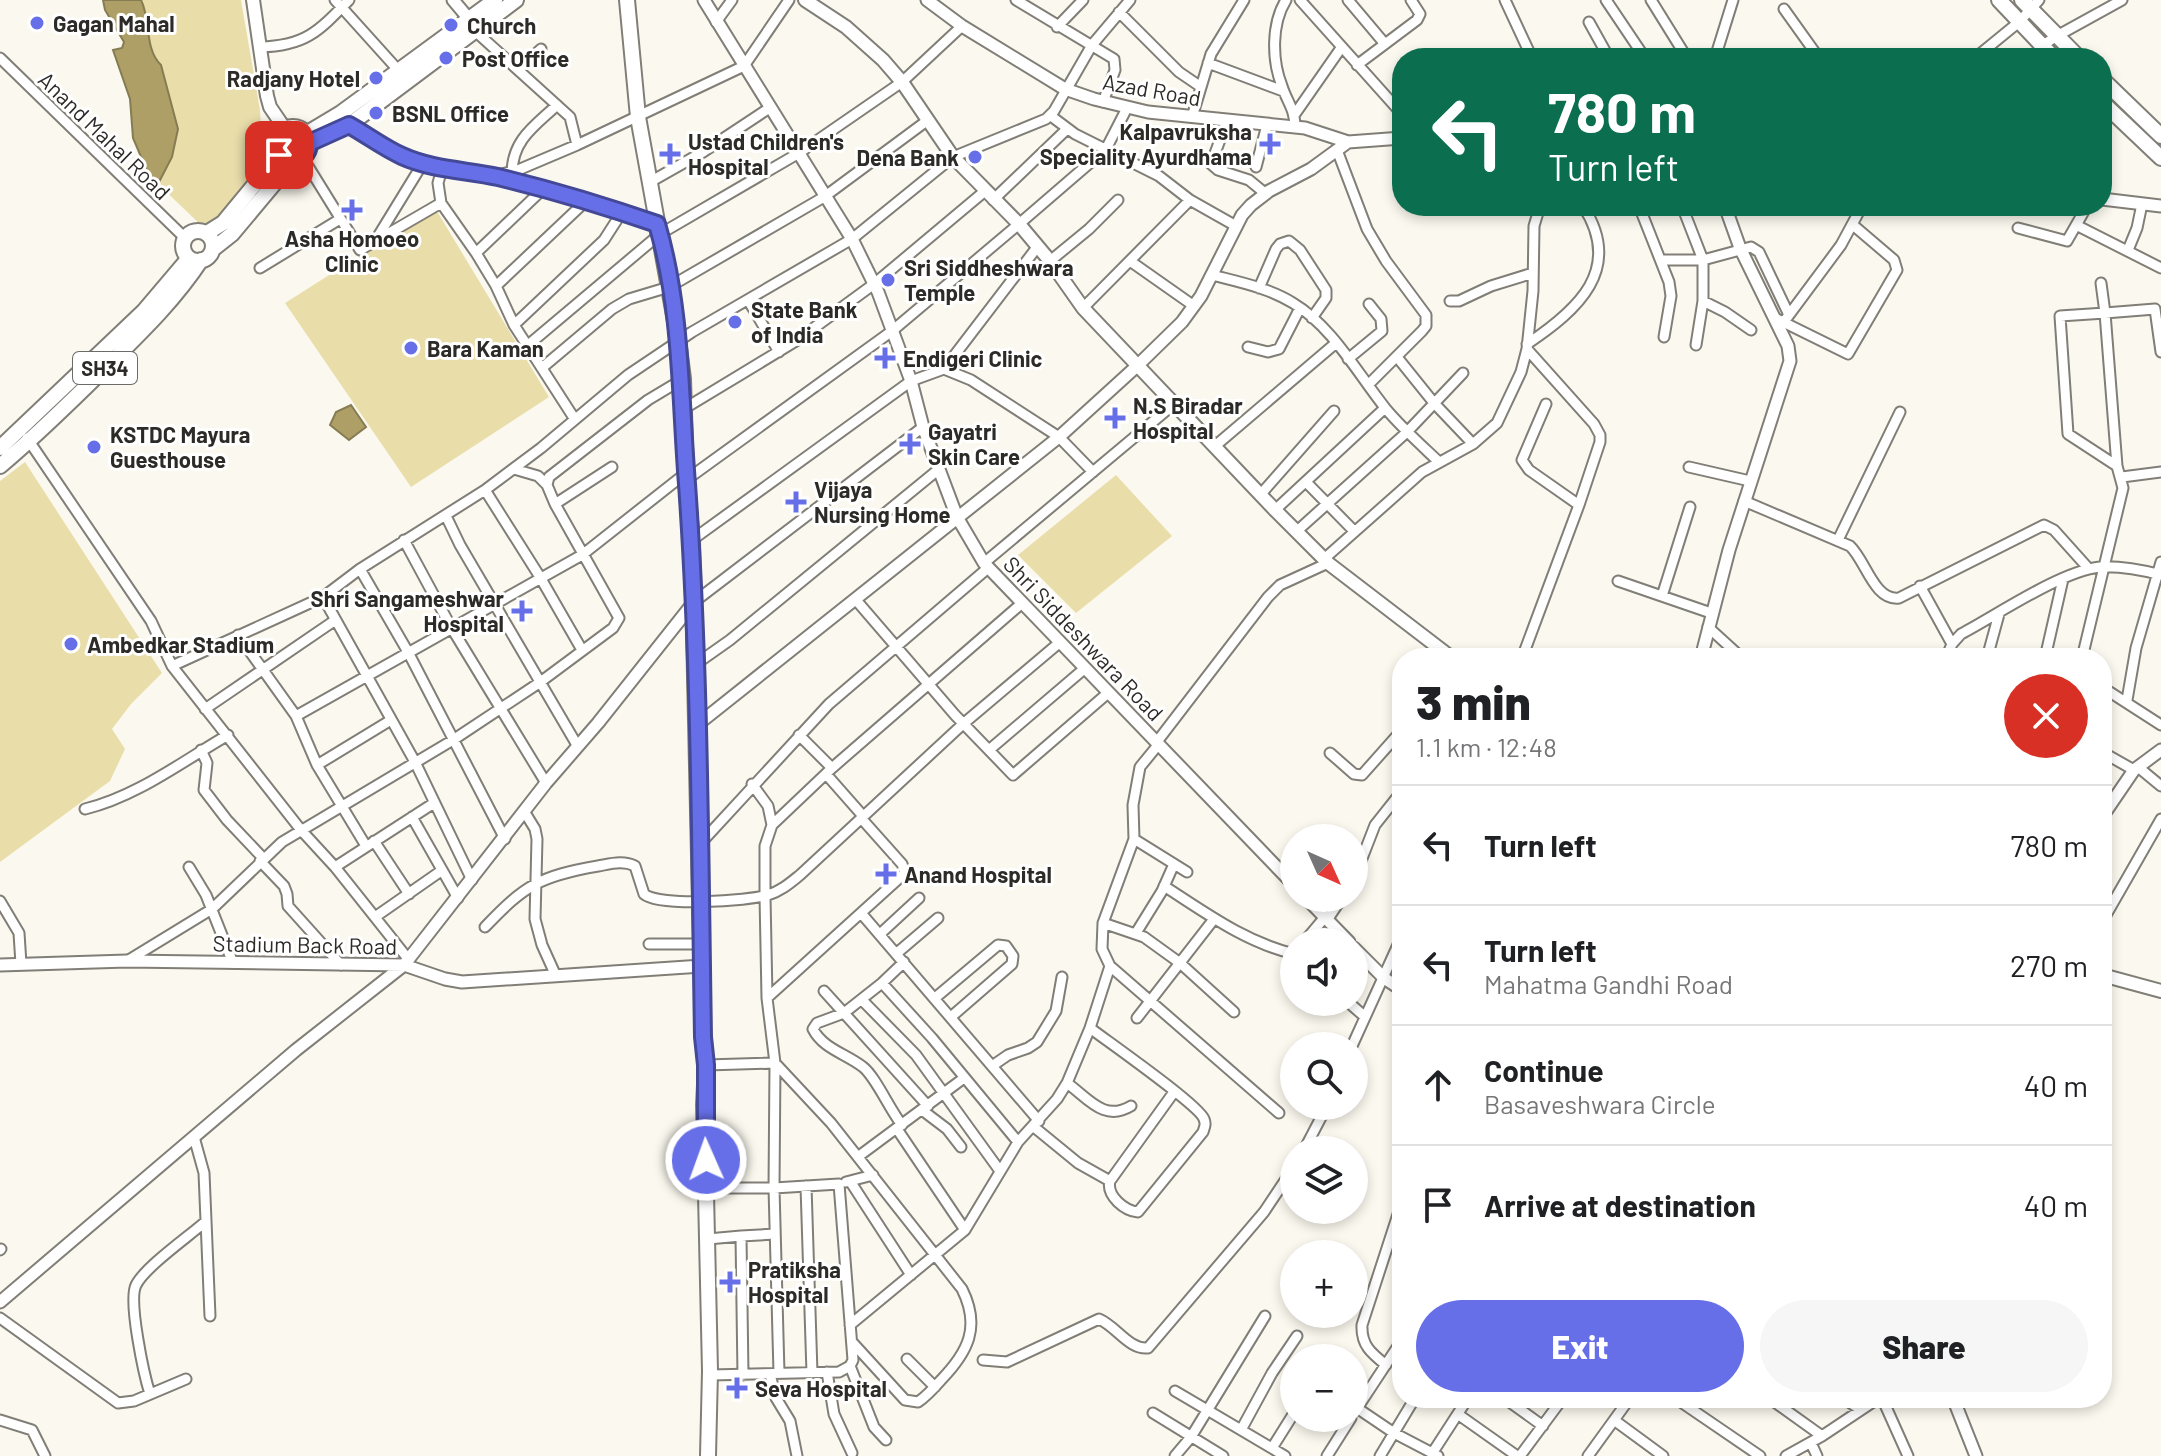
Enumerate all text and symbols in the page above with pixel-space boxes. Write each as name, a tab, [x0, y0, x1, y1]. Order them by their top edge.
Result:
place label: Gagan Mahal	[53, 10, 175, 36]
place label: Church	[467, 12, 536, 38]
marker: Gagan Mahal	[28, 14, 46, 32]
marker: Church	[442, 16, 460, 34]
place label: Post Office	[462, 45, 569, 71]
marker: Post Office	[437, 49, 455, 67]
place label: Radjany Hotel	[227, 65, 360, 91]
street label: Anand Mahal Road	[34, 66, 176, 204]
street label: Azad Road	[1101, 68, 1203, 110]
marker: Radjany Hotel	[367, 69, 385, 87]
text: 780 m	[1548, 77, 1696, 144]
icon: left	[1416, 80, 1520, 184]
place label: BSNL Office	[392, 100, 509, 126]
marker: BSNL Office	[367, 104, 385, 122]
place label: Kalpavruksha Speciality Ayurdhama	[1040, 118, 1252, 169]
pin	[245, 121, 313, 189]
place label: Ustad Children's Hospital	[688, 128, 844, 179]
icon: arrive	[257, 133, 301, 177]
marker: Kalpavruksha Speciality Ayurdhama	[1259, 133, 1281, 155]
marker: Ustad Children's Hospital	[659, 143, 681, 165]
place label: Dena Bank	[856, 144, 959, 170]
text: Turn left	[1548, 145, 1679, 188]
marker: Dena Bank	[966, 148, 984, 166]
marker: Asha Homoeo Clinic	[341, 199, 363, 221]
place label: Asha Homoeo Clinic	[285, 225, 419, 276]
place label: Sri Siddheshwara Temple	[904, 254, 1074, 305]
marker: Sri Siddheshwara Temple	[879, 271, 897, 289]
place label: State Bank of India	[751, 296, 858, 347]
marker: State Bank of India	[726, 313, 744, 331]
place label: Bara Kaman	[427, 335, 544, 361]
marker: Bara Kaman	[402, 339, 420, 357]
place label: Endigeri Clinic	[903, 345, 1043, 371]
marker: Endigeri Clinic	[874, 347, 896, 369]
road number: SH34	[73, 352, 137, 384]
place label: N.S Biradar Hospital	[1133, 392, 1243, 443]
marker: N.S Biradar Hospital	[1104, 407, 1126, 429]
place label: Gayatri Skin Care	[928, 418, 1020, 469]
place label: KSTDC Mayura Guesthouse	[110, 421, 250, 472]
marker: Gayatri Skin Care	[899, 433, 921, 455]
marker: KSTDC Mayura Guesthouse	[85, 438, 103, 456]
place label: Vijaya Nursing Home	[814, 476, 951, 527]
marker: Vijaya Nursing Home	[785, 491, 807, 513]
street label: Shri Siddeshwara Road	[999, 551, 1169, 725]
place label: Shri Sangameshwar Hospital	[311, 585, 505, 636]
marker: Shri Sangameshwar Hospital	[511, 600, 533, 622]
place label: Ambedkar Stadium	[87, 631, 274, 657]
marker: Ambedkar Stadium	[62, 635, 80, 653]
text: 3 min	[1416, 672, 1531, 730]
button: close	[2004, 674, 2088, 758]
text: 1.1 km · 12:48	[1416, 731, 1557, 762]
icon: left	[1416, 823, 1460, 867]
north arrow	[1280, 824, 1368, 912]
map controls	[1280, 824, 1368, 1432]
text: Turn left	[1484, 827, 1597, 863]
text: 780 m	[2010, 827, 2088, 863]
place label: Anand Hospital	[904, 861, 1052, 887]
marker: Anand Hospital	[875, 863, 897, 885]
button: sound	[1280, 928, 1368, 1016]
street label: Stadium Back Road	[213, 929, 397, 959]
text: Turn left	[1484, 932, 1597, 968]
icon: left	[1416, 943, 1460, 987]
text: 270 m	[2010, 947, 2088, 983]
text: Mahatma Gandhi Road	[1484, 968, 1733, 999]
button: search	[1280, 1032, 1368, 1120]
text: Continue	[1484, 1052, 1604, 1088]
icon: ahead	[1416, 1063, 1460, 1107]
text: 40 m	[2024, 1067, 2088, 1103]
text: Basaveshwara Circle	[1484, 1088, 1716, 1119]
position arrow	[664, 1118, 748, 1202]
button: layers	[1280, 1136, 1368, 1224]
icon: arrive	[1416, 1183, 1460, 1227]
text: Arrive at destination	[1484, 1187, 1756, 1223]
text: 40 m	[2024, 1187, 2088, 1223]
button: +	[1280, 1240, 1368, 1328]
place label: Pratiksha Hospital	[748, 1256, 841, 1307]
marker: Pratiksha Hospital	[719, 1271, 741, 1293]
button: Exit	[1416, 1300, 1744, 1392]
button: Share	[1760, 1300, 2088, 1392]
button: −	[1280, 1344, 1368, 1432]
place label: Seva Hospital	[755, 1375, 887, 1401]
marker: Seva Hospital	[726, 1377, 748, 1399]

